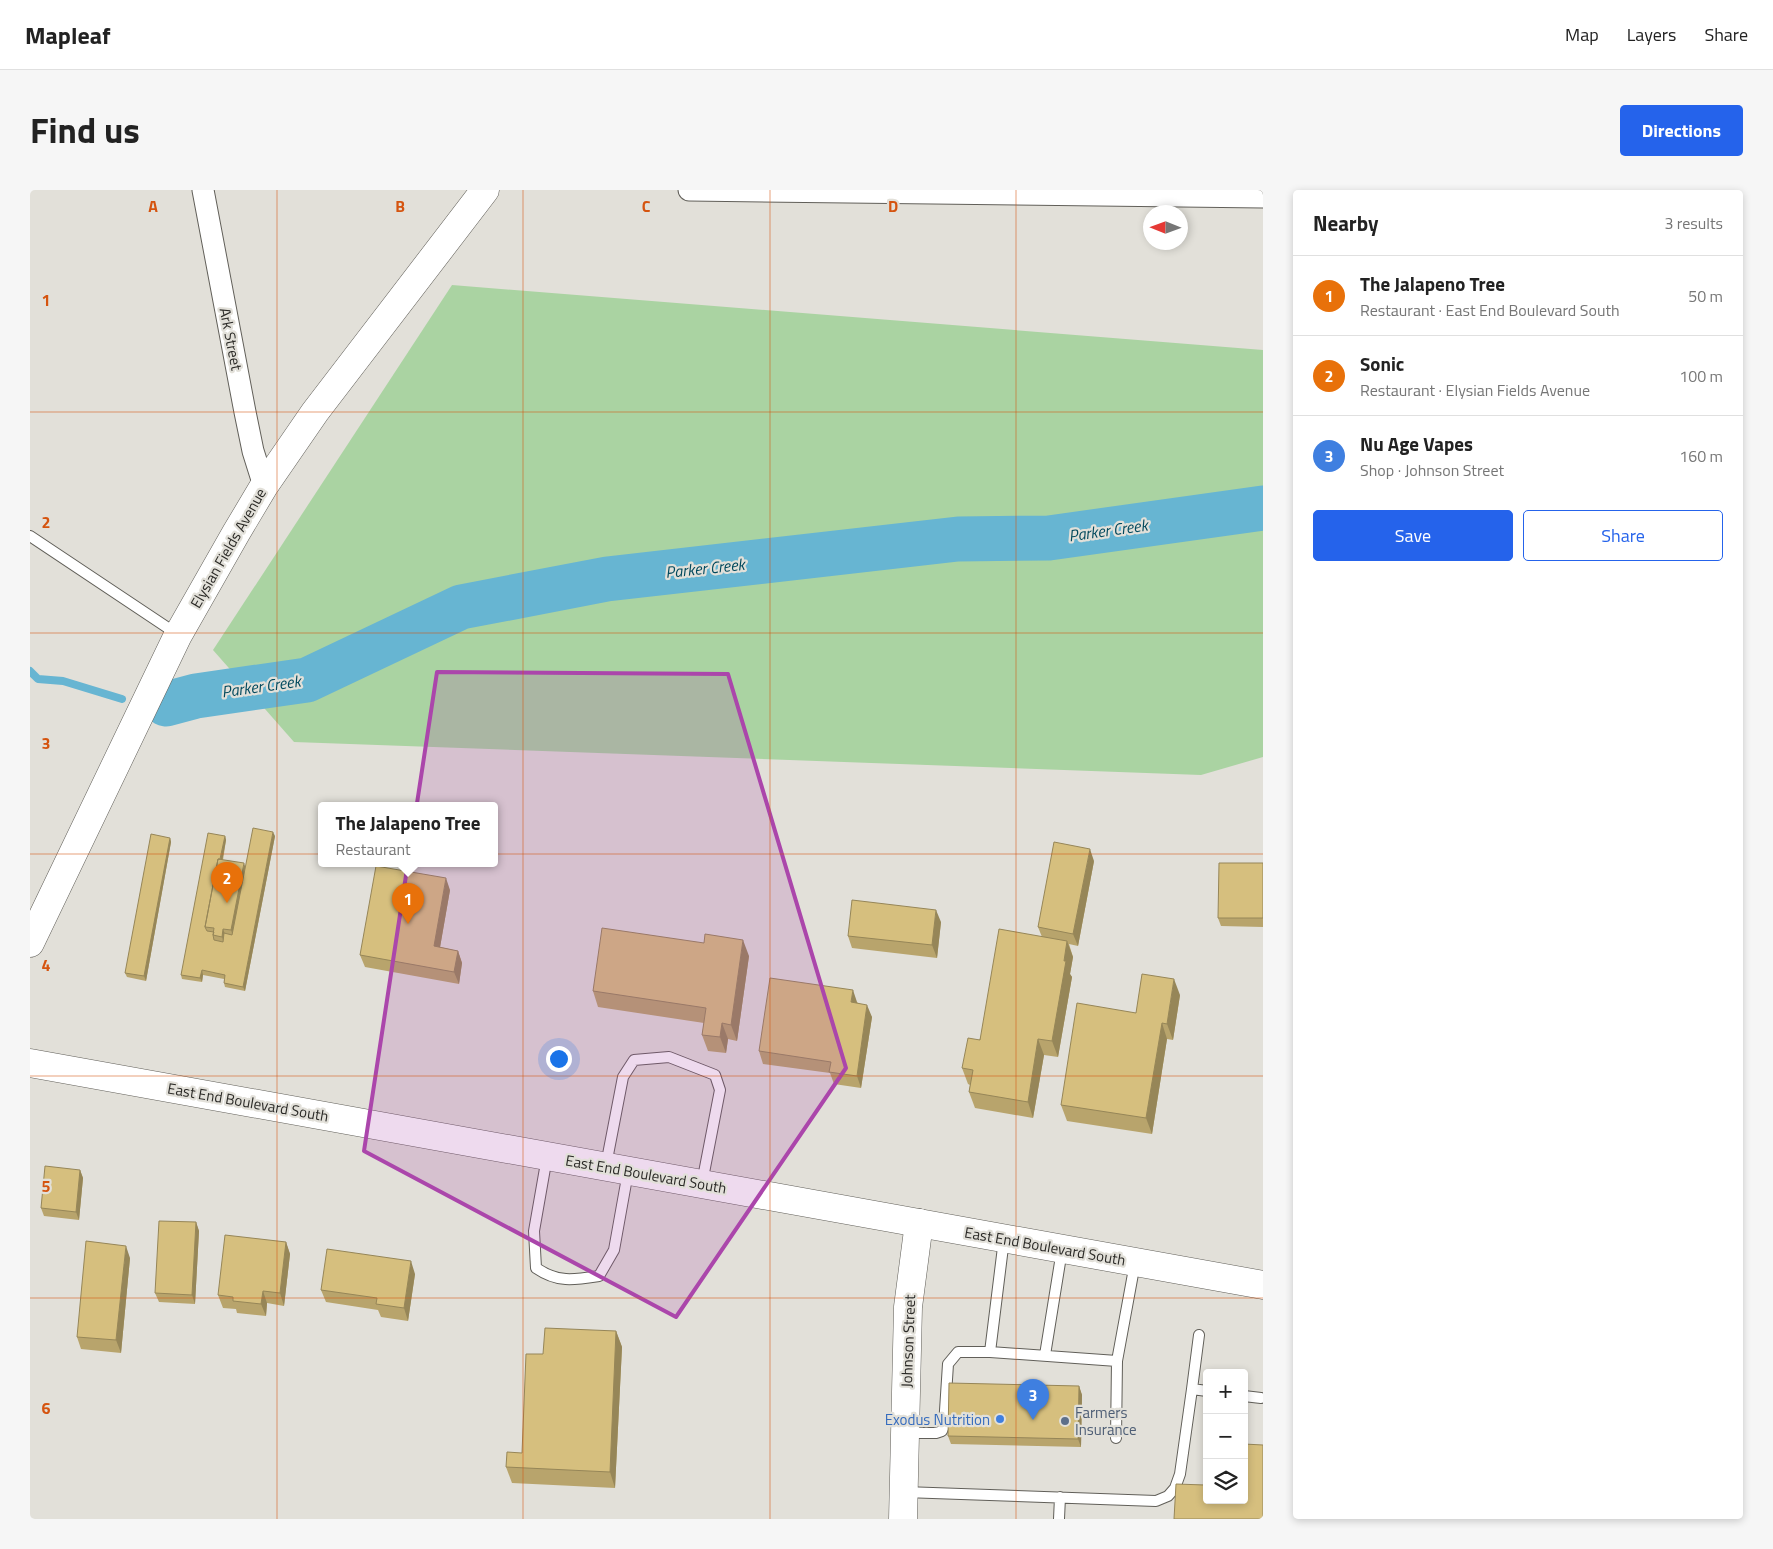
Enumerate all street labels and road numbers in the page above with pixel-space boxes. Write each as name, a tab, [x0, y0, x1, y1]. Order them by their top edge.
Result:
street label: Ark Street	[214, 306, 248, 373]
street label: Elysian Fields Avenue	[184, 484, 272, 612]
street label: East End Boulevard South	[166, 1077, 330, 1127]
street label: East End Boulevard South	[564, 1149, 728, 1199]
street label: East End Boulevard South	[963, 1221, 1127, 1271]
street label: Johnson Street	[895, 1293, 921, 1388]

